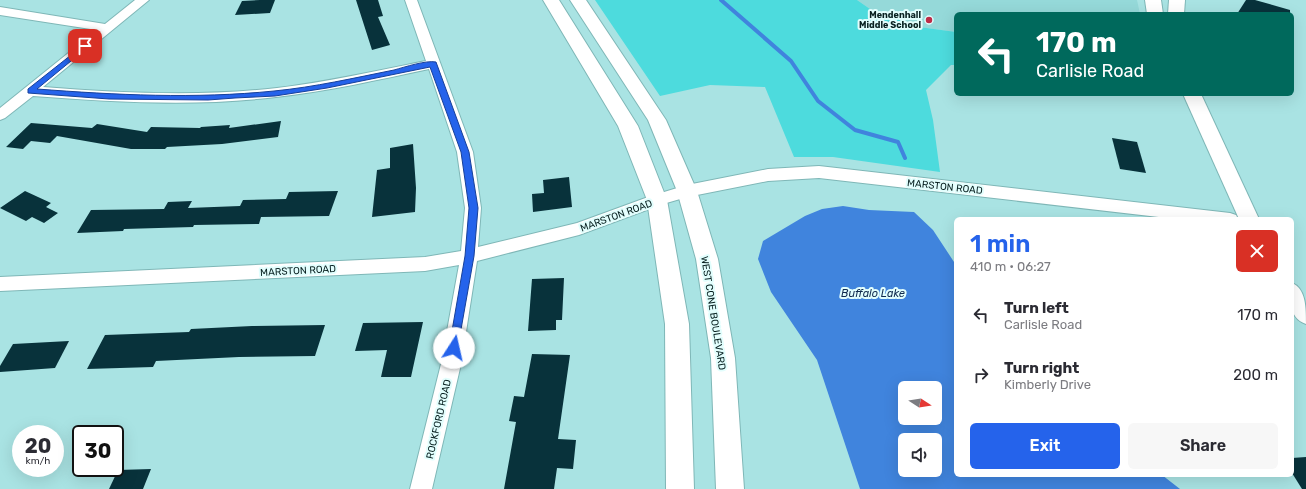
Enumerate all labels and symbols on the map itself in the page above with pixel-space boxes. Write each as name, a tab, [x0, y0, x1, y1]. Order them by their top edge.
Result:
place label: Mendenhall Middle School	[859, 10, 921, 30]
marker: Mendenhall Middle School	[924, 15, 934, 25]
pin	[68, 29, 102, 63]
street label: MARSTON ROAD	[907, 177, 983, 197]
street label: MARSTON ROAD	[579, 197, 654, 235]
street label: WEST CONE BOULEVARD	[698, 255, 728, 371]
street label: MARSTON ROAD	[260, 263, 336, 279]
water label: Buffalo Lake	[841, 287, 905, 300]
position arrow	[433, 327, 475, 369]
street label: ROCKFORD ROAD	[424, 378, 454, 460]
north arrow	[898, 381, 942, 425]
speed limit sign: 30	[72, 425, 124, 477]

